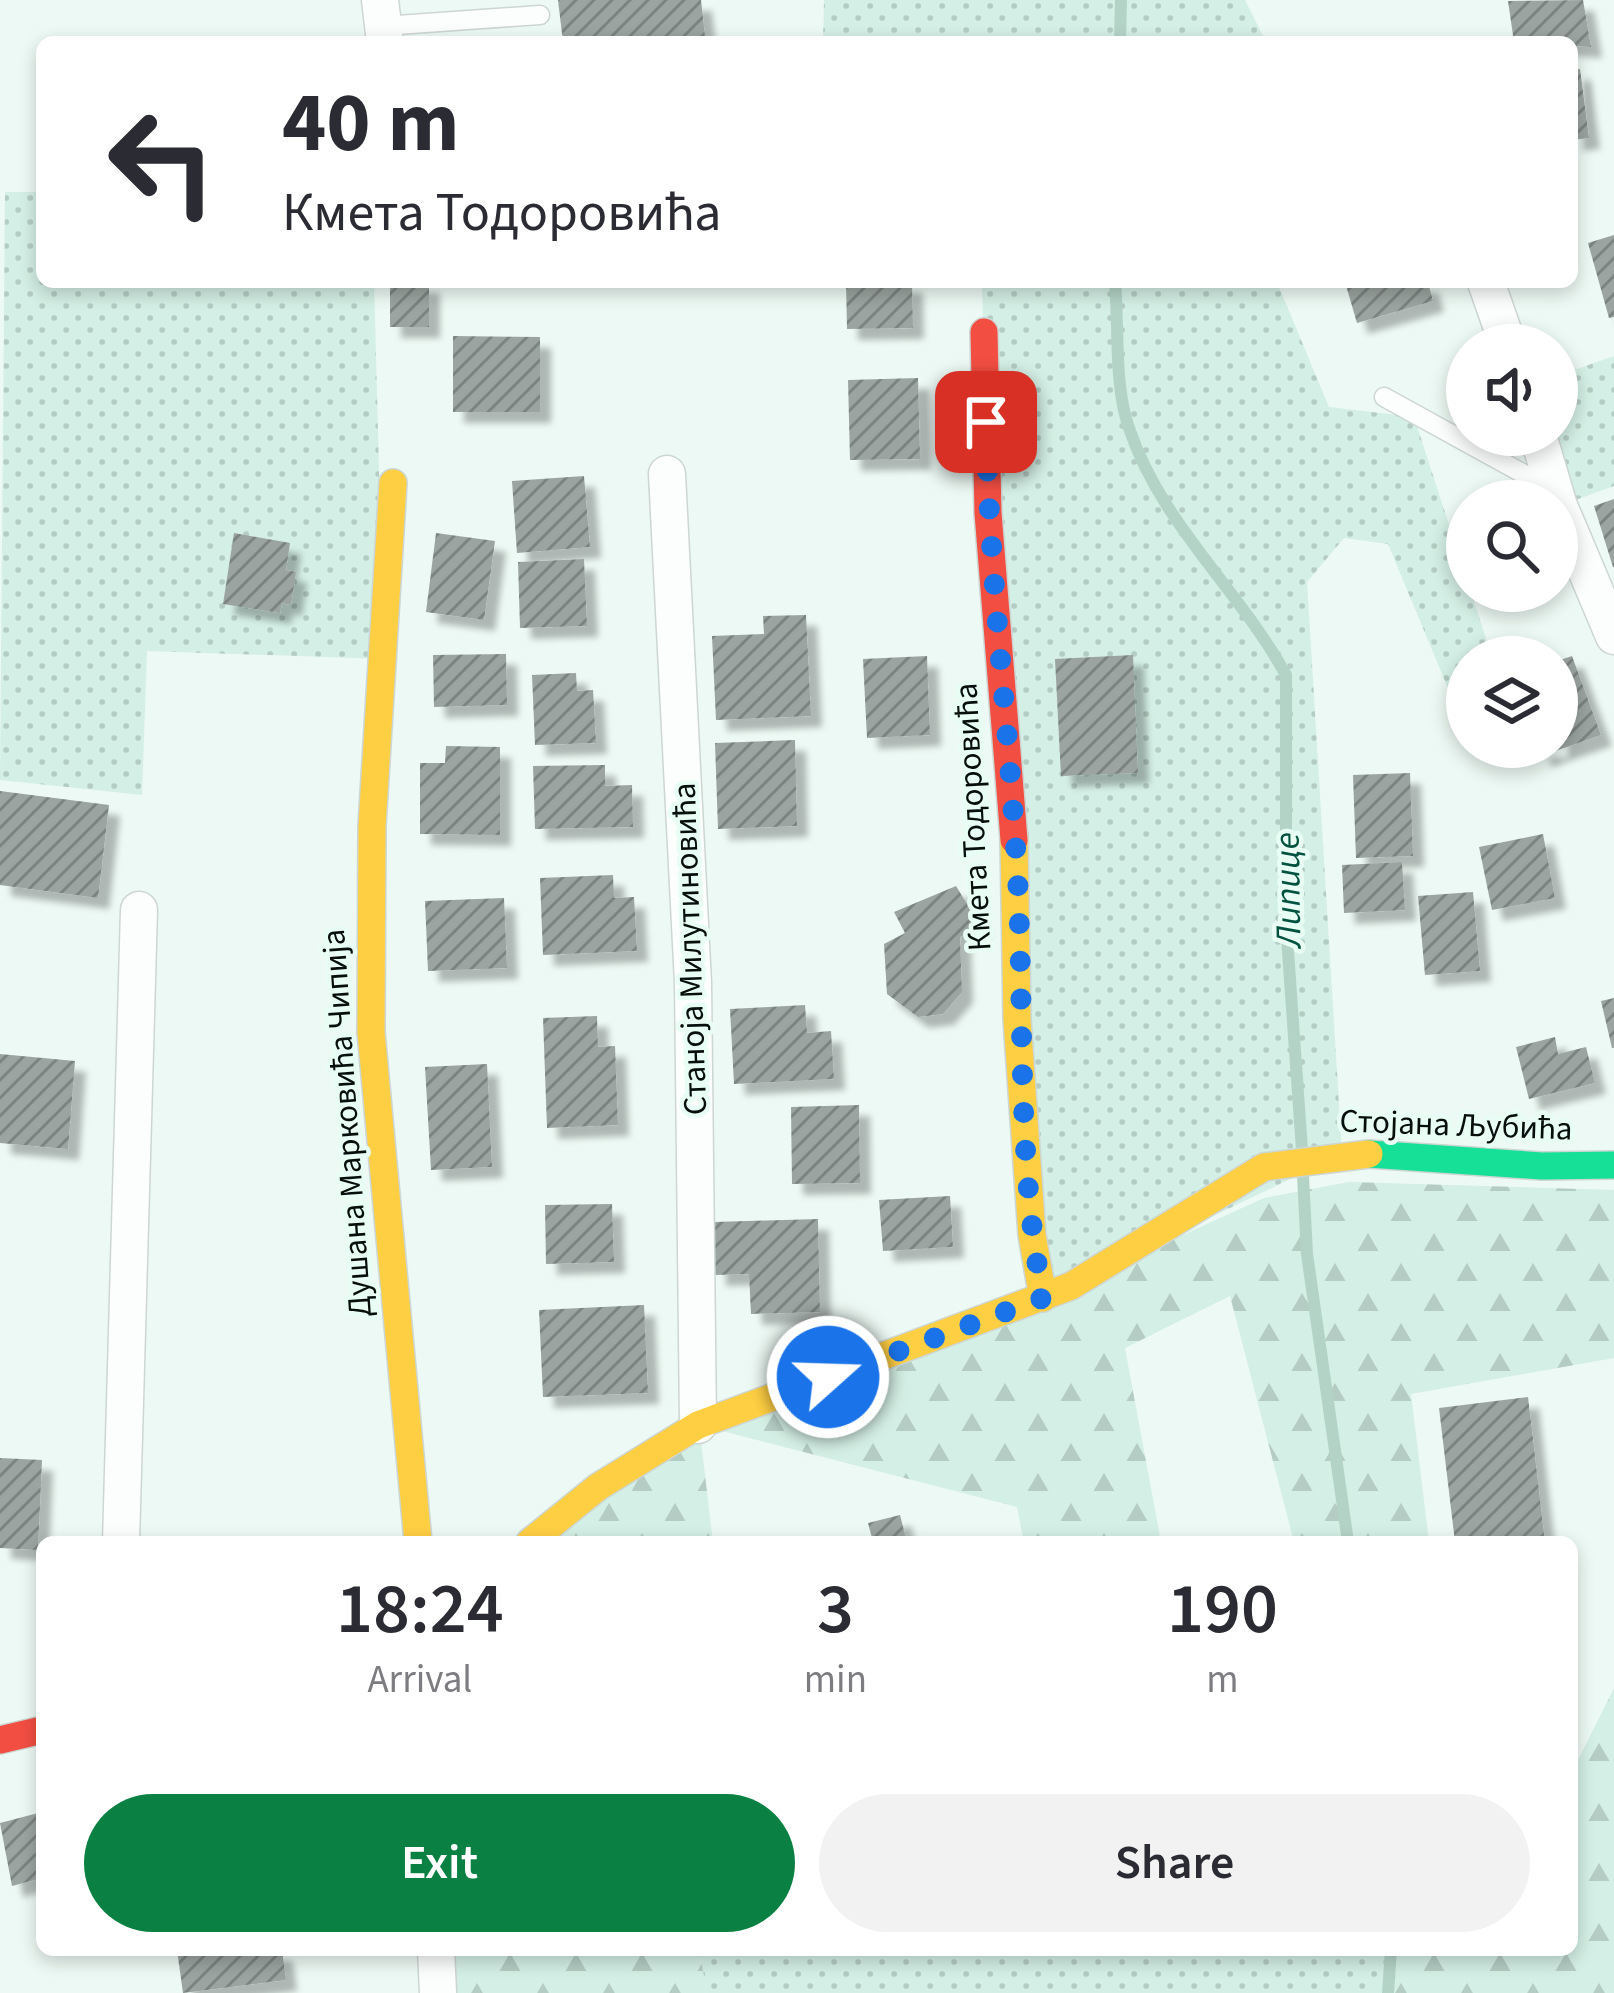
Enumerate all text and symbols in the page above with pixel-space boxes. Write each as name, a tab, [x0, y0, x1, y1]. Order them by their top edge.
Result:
text: 40 m	[282, 64, 460, 184]
icon: left	[84, 84, 240, 240]
text: Кмета Тодоровића	[282, 175, 722, 252]
map controls	[1446, 324, 1578, 768]
button: sound	[1446, 324, 1578, 456]
pin	[935, 371, 1037, 473]
icon: arrive	[953, 389, 1019, 455]
button: search	[1446, 480, 1578, 612]
button: layers	[1446, 636, 1578, 768]
street label: Кмета Тодоровића	[943, 682, 1003, 952]
street label: Станоја Милутиновића	[661, 782, 719, 1116]
water label: Липице	[1261, 832, 1315, 950]
street label: Душана Марковића Чипија	[310, 927, 384, 1319]
street label: Стојана Љубића	[1339, 1097, 1573, 1153]
position arrow	[765, 1314, 891, 1440]
text: 18:24	[336, 1558, 504, 1661]
text: 3	[817, 1558, 854, 1661]
text: 190	[1167, 1558, 1278, 1661]
text: Arrival	[367, 1652, 472, 1708]
text: min	[804, 1652, 867, 1708]
text: m	[1206, 1652, 1239, 1708]
button: Exit	[84, 1794, 795, 1932]
button: Share	[819, 1794, 1530, 1932]

